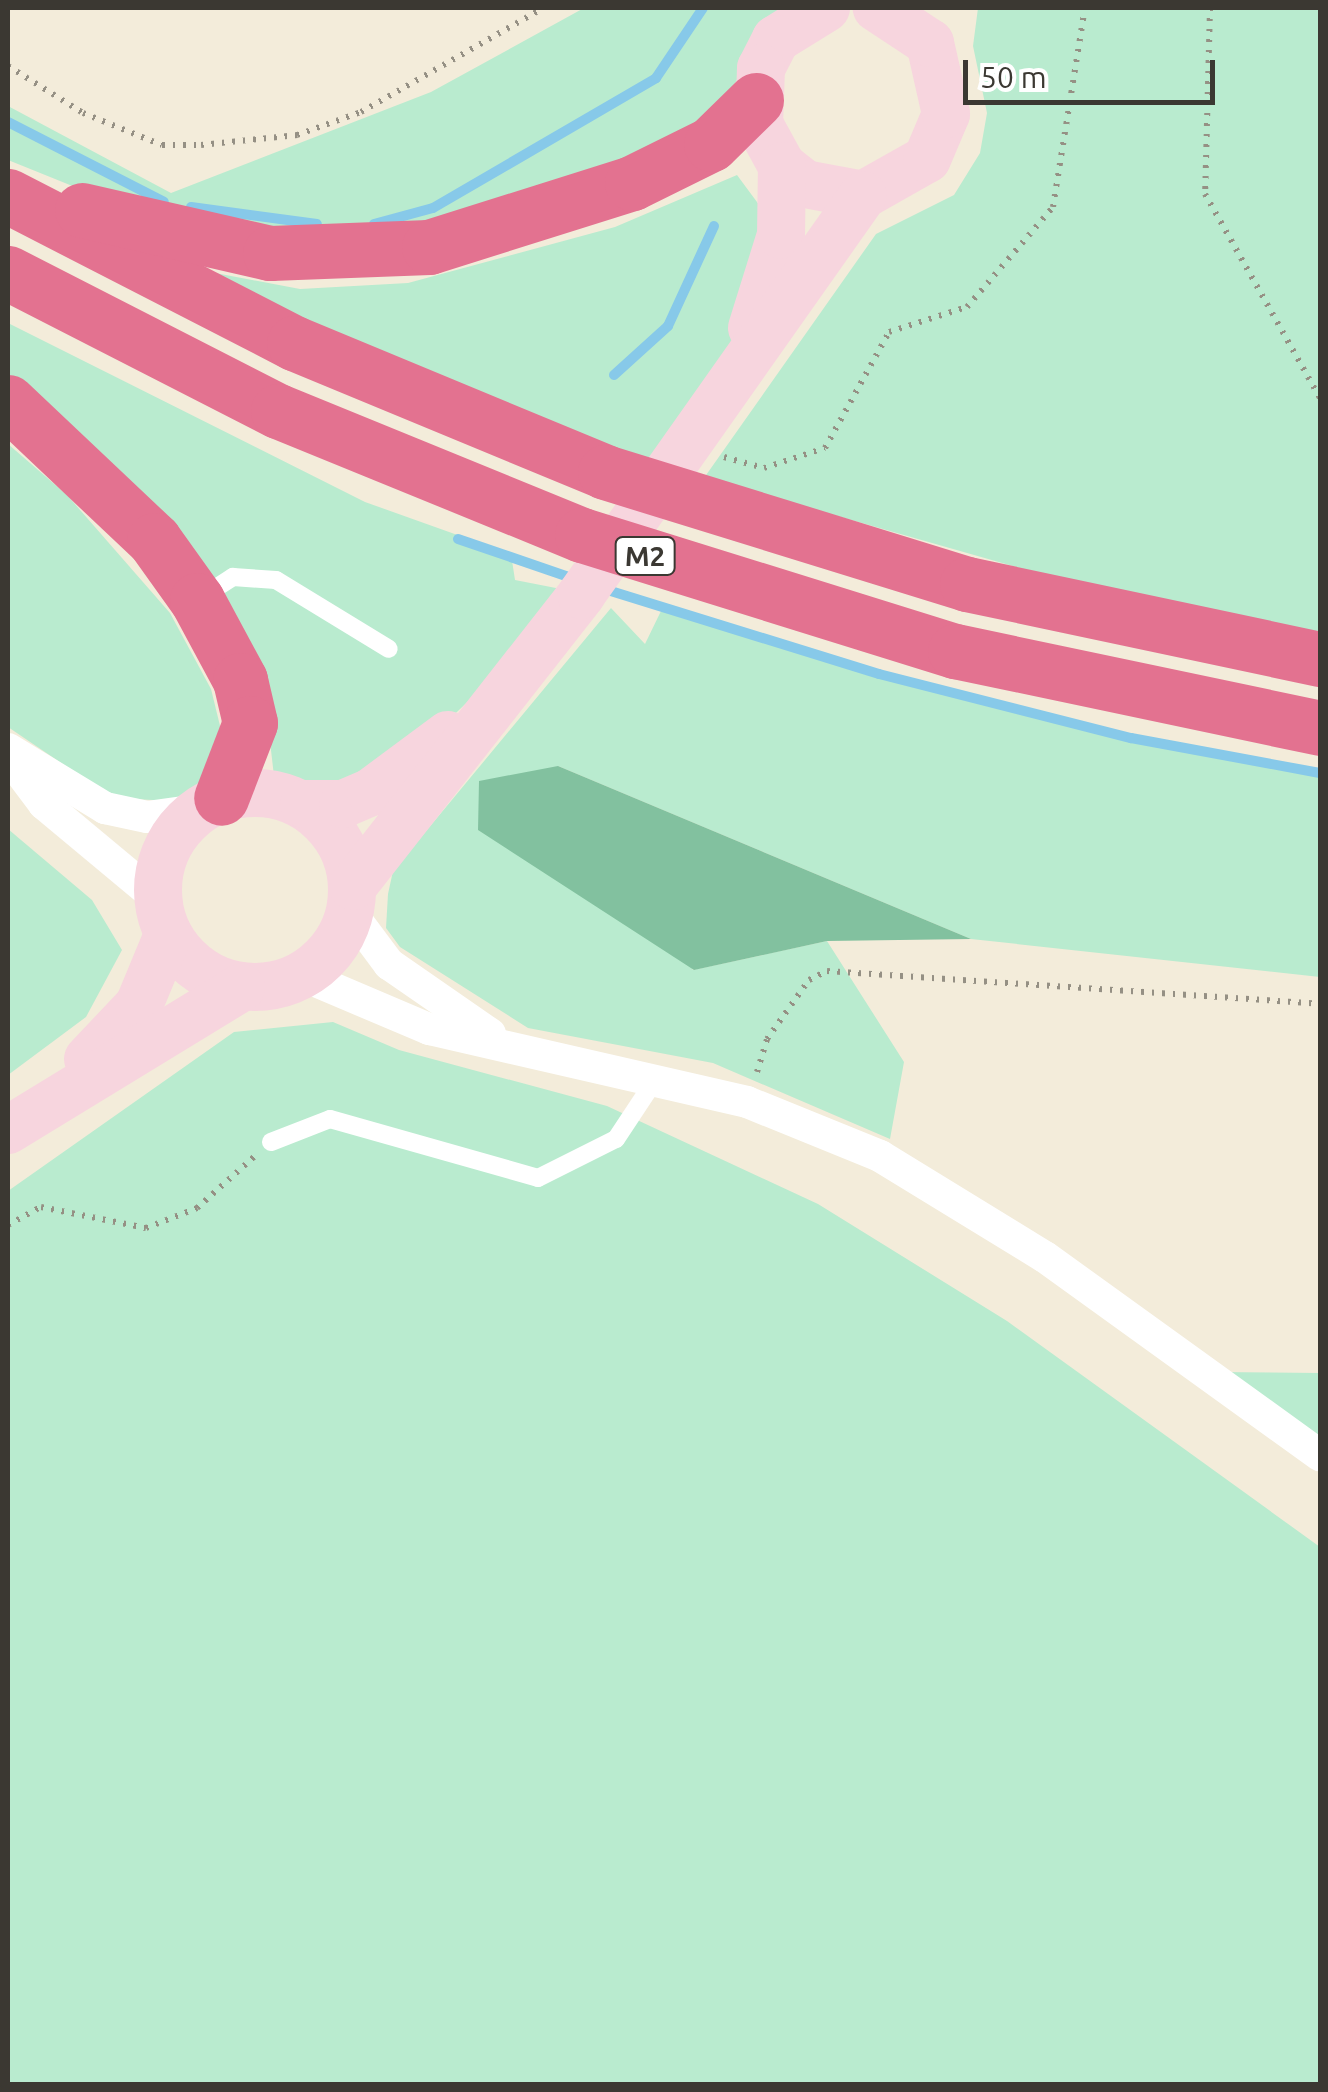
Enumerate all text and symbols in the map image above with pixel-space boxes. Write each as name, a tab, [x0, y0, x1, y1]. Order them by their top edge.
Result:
scale bar	[968, 40, 1220, 102]
text: 50 m	[980, 60, 1047, 94]
road number: M2	[612, 533, 678, 579]

